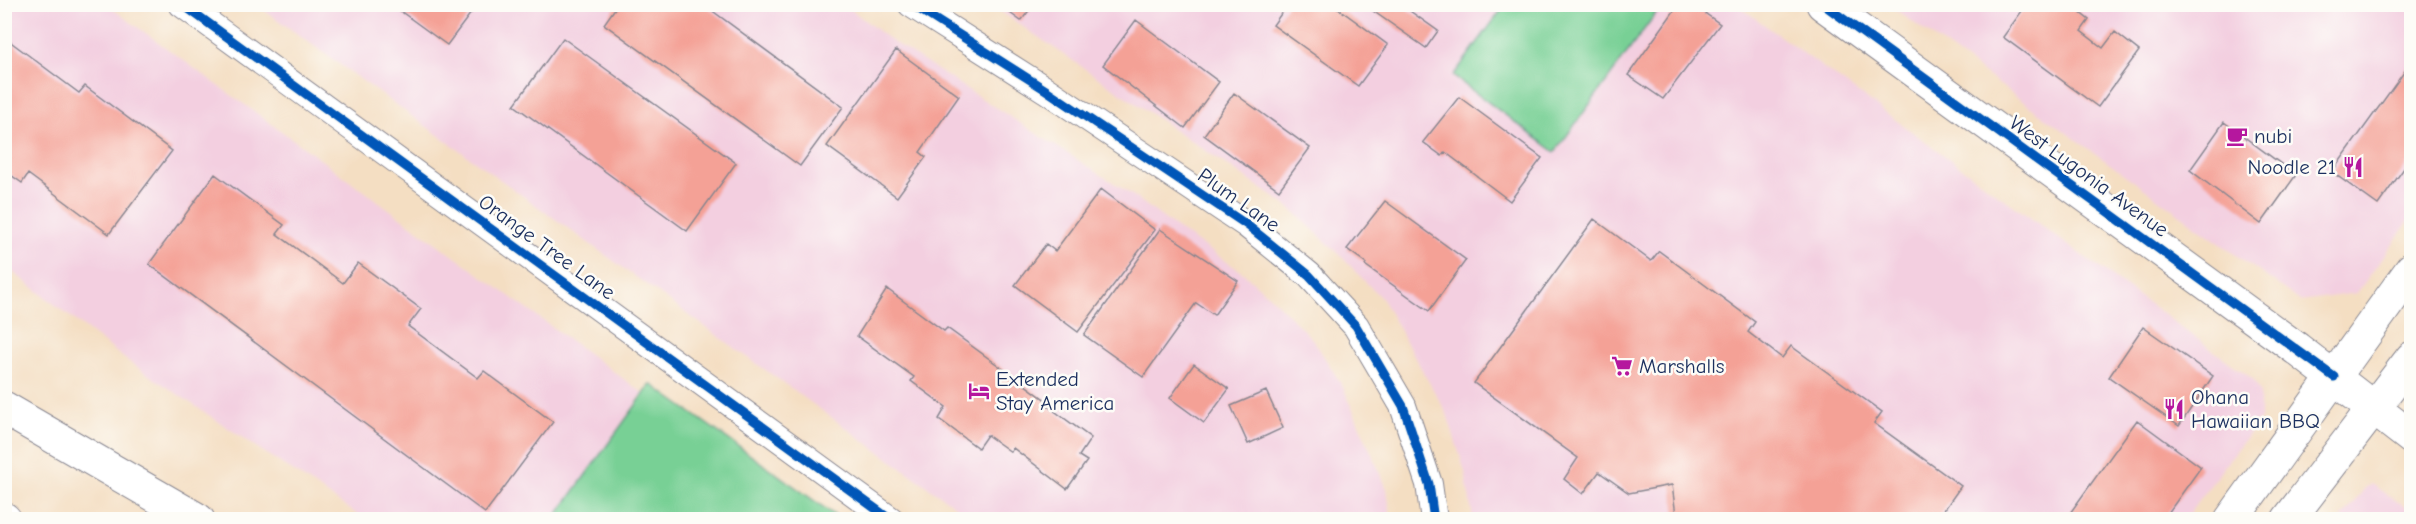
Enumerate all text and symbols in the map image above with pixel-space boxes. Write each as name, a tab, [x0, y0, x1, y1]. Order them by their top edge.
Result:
street label: West Lugonia Avenue	[2005, 110, 2173, 242]
cafe icon: nubi	[2225, 124, 2249, 148]
place label: nubi	[2254, 124, 2292, 148]
place label: Noodle 21	[2247, 155, 2336, 179]
restaurant icon: Noodle 21	[2341, 155, 2365, 179]
street label: Plum Lane	[1193, 163, 1285, 237]
street label: Orange Tree Lane	[474, 189, 620, 305]
supermarket icon: Marshalls	[1610, 354, 1634, 378]
place label: Marshalls	[1639, 354, 1725, 378]
place label: Extended Stay America	[996, 367, 1114, 415]
hotel icon: Extended Stay America	[967, 379, 991, 403]
place label: Ohana Hawaiian BBQ	[2191, 385, 2320, 433]
restaurant icon: Ohana Hawaiian BBQ	[2162, 397, 2186, 421]

